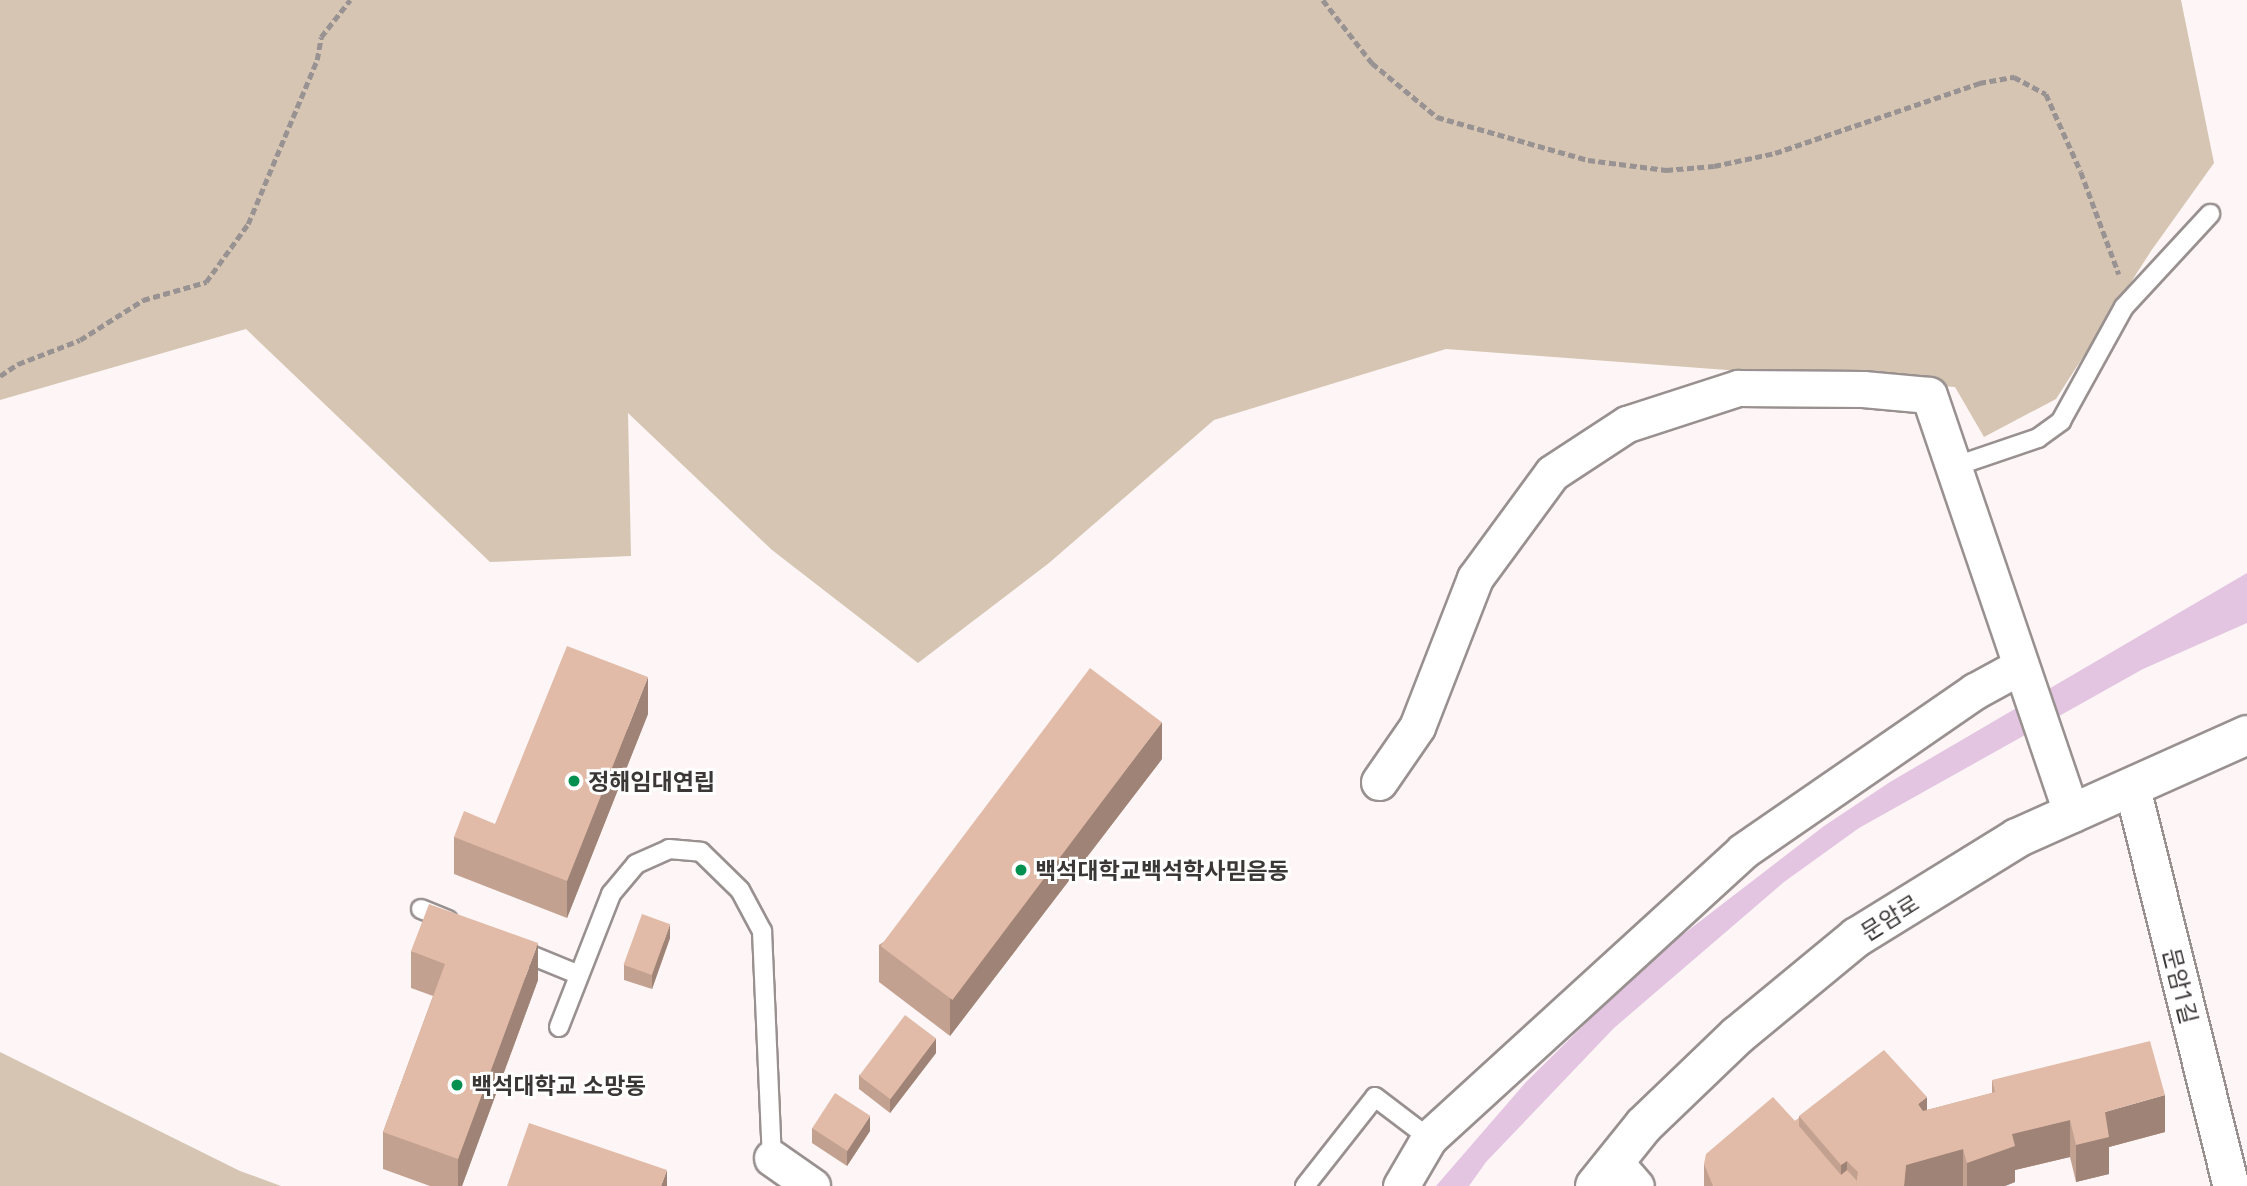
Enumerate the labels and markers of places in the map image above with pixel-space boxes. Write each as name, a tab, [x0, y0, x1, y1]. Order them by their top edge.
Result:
place label: 정해임대연립	[588, 767, 715, 795]
marker: 정해임대연립	[566, 773, 582, 789]
place label: 백석대학교백석학사믿음동	[1035, 856, 1289, 884]
marker: 백석대학교백석학사믿음동	[1013, 862, 1029, 878]
place label: 백석대학교 소망동	[471, 1071, 646, 1099]
marker: 백석대학교 소망동	[449, 1077, 465, 1093]

